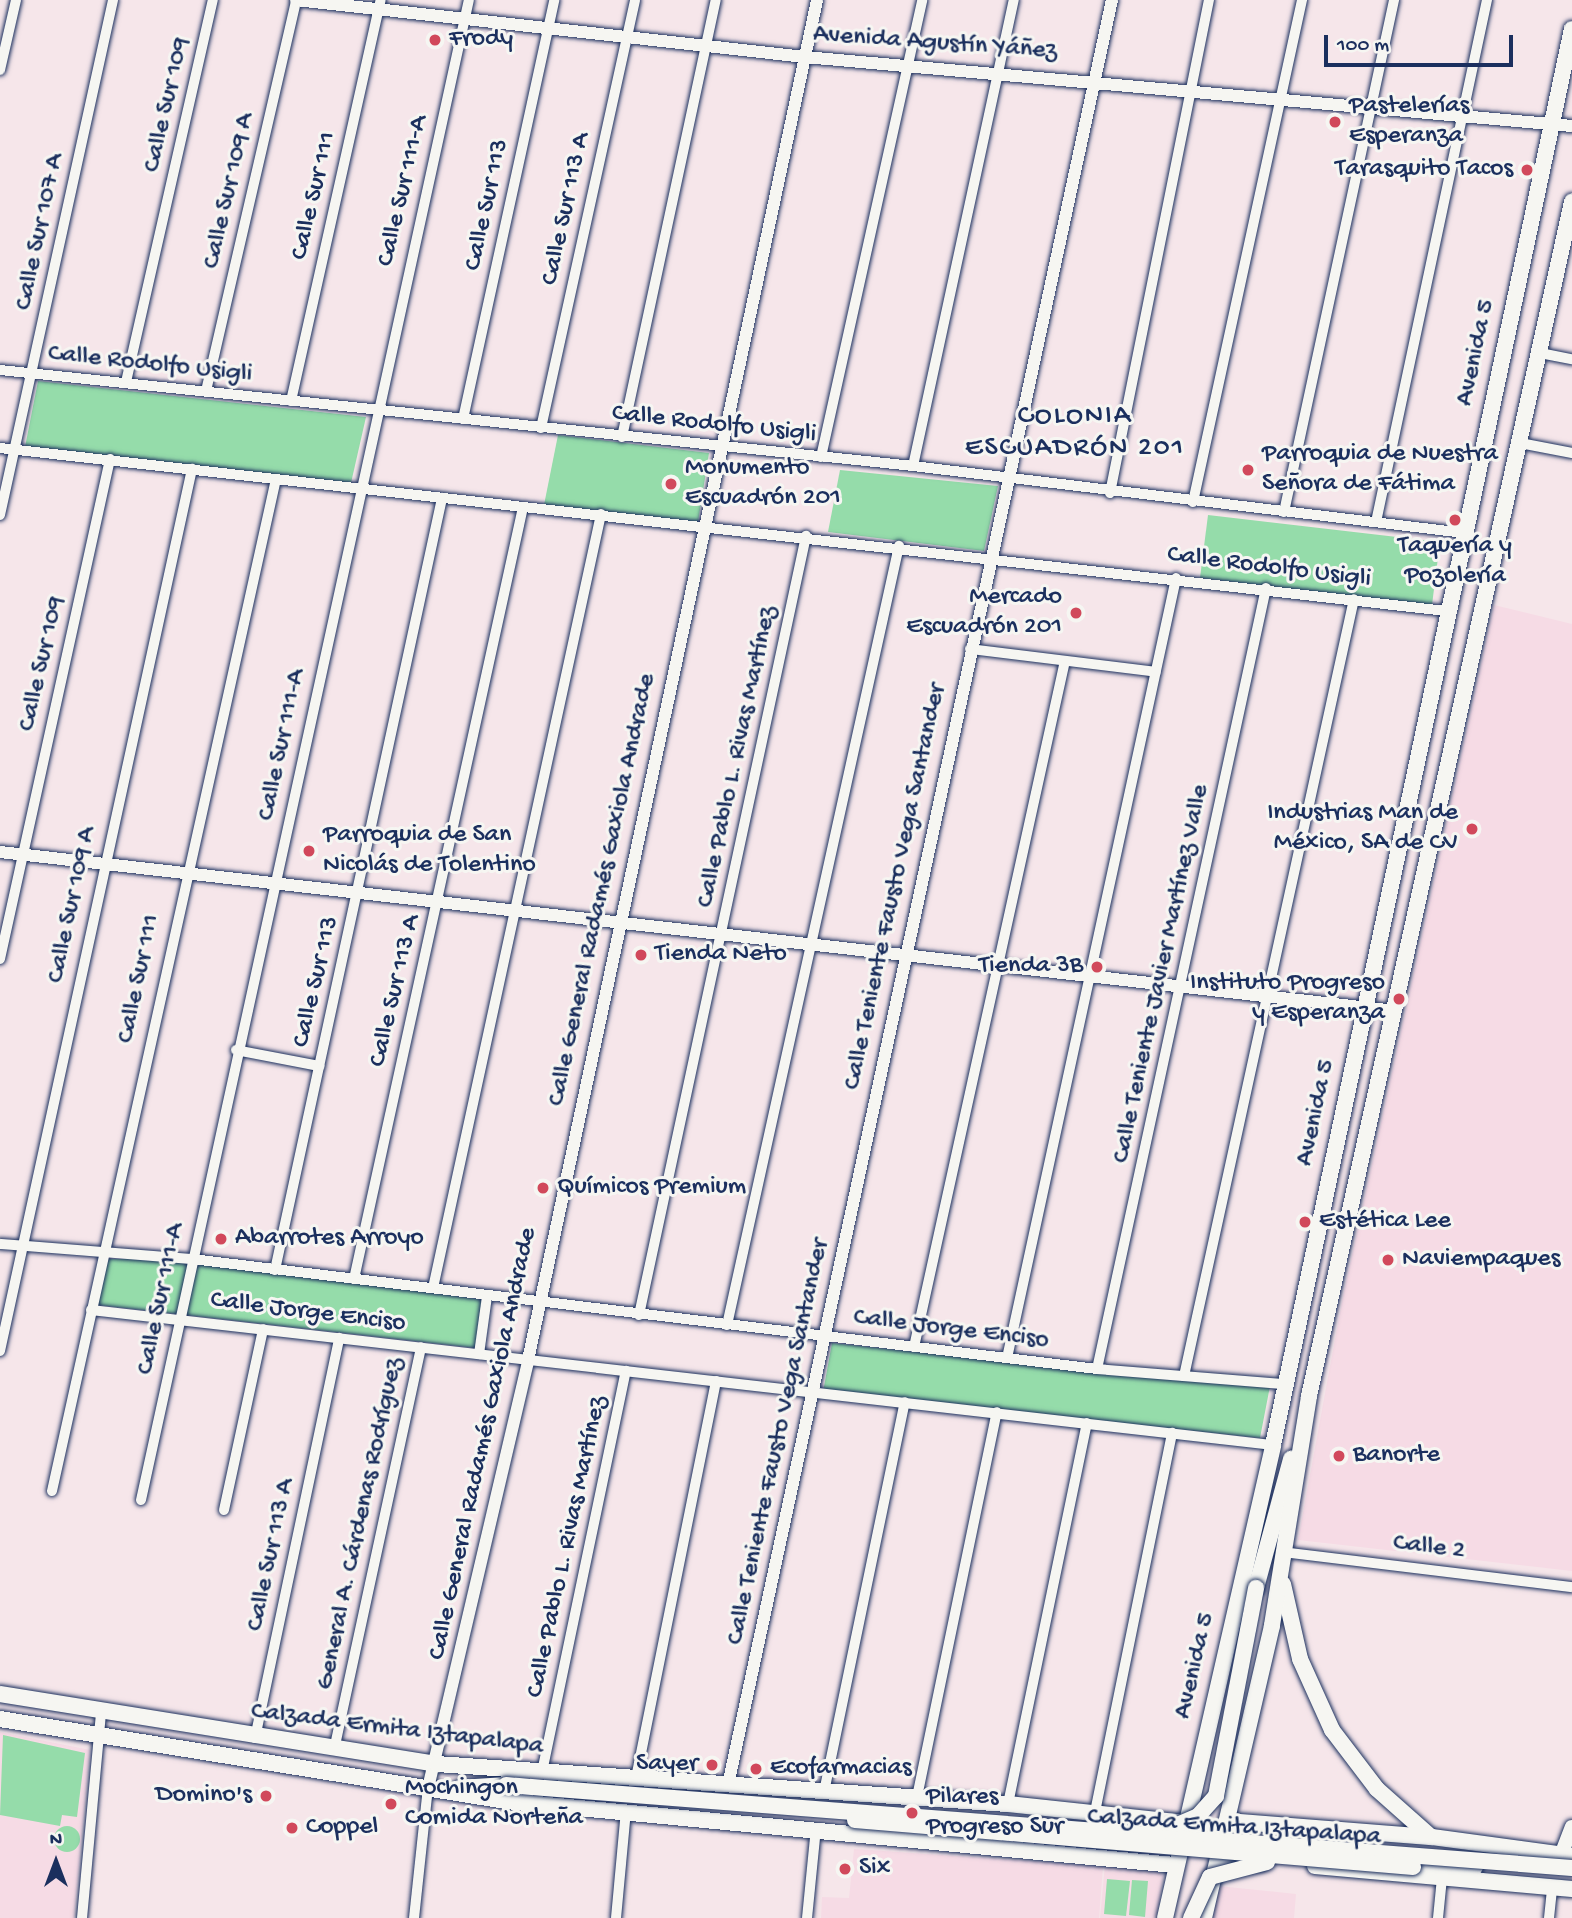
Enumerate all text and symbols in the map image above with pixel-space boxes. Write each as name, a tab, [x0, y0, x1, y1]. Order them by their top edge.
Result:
street label: Avenida Agustín Yáñez	[812, 20, 1058, 68]
scale bar	[1327, 21, 1516, 65]
place label: Frody	[449, 24, 513, 56]
marker: Frody	[427, 32, 443, 48]
text: 100 m	[1337, 34, 1389, 59]
street label: Calle Sur 109	[137, 35, 199, 175]
place label: Pastelerías Esperanza	[1349, 91, 1469, 152]
street label: Calle Sur 109 A	[197, 110, 263, 272]
street label: Calle Sur 111-A	[371, 112, 437, 270]
marker: Pastelerías Esperanza	[1327, 114, 1343, 130]
street label: Calle Sur 111	[285, 129, 345, 263]
street label: Calle Sur 113 A	[536, 130, 598, 288]
street label: Calle Sur 113	[459, 136, 517, 274]
street label: Calle Sur 107 A	[9, 151, 73, 313]
place label: Tarasquito Tacos	[1335, 154, 1513, 186]
marker: Tarasquito Tacos	[1519, 162, 1535, 178]
street label: Avenida 5	[1451, 297, 1503, 409]
street label: Calle Rodolfo Usigli	[46, 339, 254, 391]
street label: Calle Rodolfo Usigli	[610, 399, 818, 451]
district label: COLONIA ESCUADRÓN 201	[967, 400, 1183, 466]
place label: Parroquia de Nuestra Señora de Fátima	[1262, 439, 1498, 500]
place label: Monumento Escuadrón 201	[685, 453, 841, 514]
marker: Parroquia de Nuestra Señora de Fátima	[1240, 462, 1256, 478]
marker: Monumento Escuadrón 201	[663, 476, 679, 492]
marker: Taquería y Pozolería	[1447, 512, 1463, 528]
place label: Taquería y Pozolería	[1398, 531, 1512, 592]
street label: Calle Rodolfo Usigli	[1165, 540, 1373, 596]
place label: Mercado Escuadrón 201	[906, 582, 1062, 644]
street label: Calle Sur 109	[12, 594, 74, 734]
street label: Calle Pablo L. Rivas Martínez	[691, 603, 785, 911]
marker: Mercado Escuadrón 201	[1068, 605, 1084, 621]
street label: Calle Sur 111-A	[252, 666, 314, 824]
street label: Calle General Radamés Gaxiola Andrade	[542, 671, 664, 1109]
street label: Calle Teniente Fausto Vega Santander	[838, 681, 954, 1093]
street label: Calle Teniente Javier Martínez Valle	[1107, 782, 1217, 1166]
place label: Industrias Man de México, SA de CV	[1267, 798, 1458, 860]
place label: Parroquia de San Nicolás de Tolentino	[323, 820, 536, 882]
marker: Industrias Man de México, SA de CV	[1464, 821, 1480, 837]
street label: Calle Sur 109 A	[41, 824, 105, 986]
marker: Parroquia de San Nicolás de Tolentino	[301, 843, 317, 859]
street label: Calle Sur 111	[111, 912, 169, 1046]
street label: Calle Sur 113 A	[363, 912, 429, 1070]
street label: Calle Sur 113	[287, 913, 347, 1051]
place label: Tienda Neto	[655, 939, 787, 971]
marker: Tienda Neto	[633, 947, 649, 963]
place label: Tienda 3B	[979, 951, 1083, 983]
marker: Tienda 3B	[1089, 959, 1105, 975]
place label: Instituto Progreso y Esperanza	[1190, 968, 1385, 1030]
marker: Instituto Progreso y Esperanza	[1391, 991, 1407, 1007]
street label: Avenida 5	[1291, 1057, 1343, 1169]
place label: Químicos Premium	[557, 1172, 746, 1204]
marker: Químicos Premium	[535, 1180, 551, 1196]
place label: Estética Lee	[1319, 1206, 1451, 1238]
marker: Estética Lee	[1297, 1214, 1313, 1230]
street label: Calle Sur 111-A	[131, 1220, 193, 1378]
place label: Abarrotes Arroyo	[235, 1223, 424, 1255]
street label: Calle General Radamés Gaxiola Andrade	[423, 1225, 545, 1663]
marker: Abarrotes Arroyo	[213, 1231, 229, 1247]
street label: Calle Teniente Fausto Vega Santander	[721, 1236, 837, 1648]
place label: Naviempaques	[1402, 1244, 1560, 1276]
marker: Naviempaques	[1380, 1252, 1396, 1268]
street label: Calle Jorge Enciso	[209, 1286, 407, 1340]
street label: Calle Jorge Enciso	[852, 1303, 1050, 1357]
street label: General A. Cárdenas Rodríguez	[311, 1355, 411, 1693]
street label: Calle Pablo L. Rivas Martínez	[521, 1393, 615, 1701]
place label: Banorte	[1353, 1440, 1440, 1472]
marker: Banorte	[1331, 1448, 1347, 1464]
street label: Calle Sur 113 A	[241, 1476, 303, 1634]
street label: Calle 2	[1391, 1528, 1467, 1568]
street label: Avenida 5	[1169, 1610, 1223, 1722]
street label: Calzada Ermita Iztapalapa	[249, 1697, 545, 1763]
place label: Sayer	[636, 1749, 698, 1781]
place label: Ecofarmacias	[770, 1753, 912, 1785]
marker: Sayer	[704, 1757, 720, 1773]
marker: Ecofarmacias	[748, 1761, 764, 1777]
place label: Mochingon Comida Norteña	[405, 1773, 583, 1834]
place label: Domino's	[155, 1780, 252, 1812]
place label: Pilares Progreso Sur	[926, 1782, 1063, 1843]
marker: Domino's	[258, 1788, 274, 1804]
marker: Mochingon Comida Norteña	[383, 1796, 399, 1812]
street label: Calzada Ermita Iztapalapa	[1086, 1802, 1382, 1854]
marker: Pilares Progreso Sur	[904, 1805, 920, 1821]
place label: Coppel	[306, 1812, 378, 1844]
marker: Coppel	[284, 1820, 300, 1836]
north arrow	[21, 1827, 91, 1897]
text: N	[50, 1829, 62, 1852]
place label: Six	[859, 1853, 890, 1885]
marker: Six	[837, 1861, 853, 1877]

